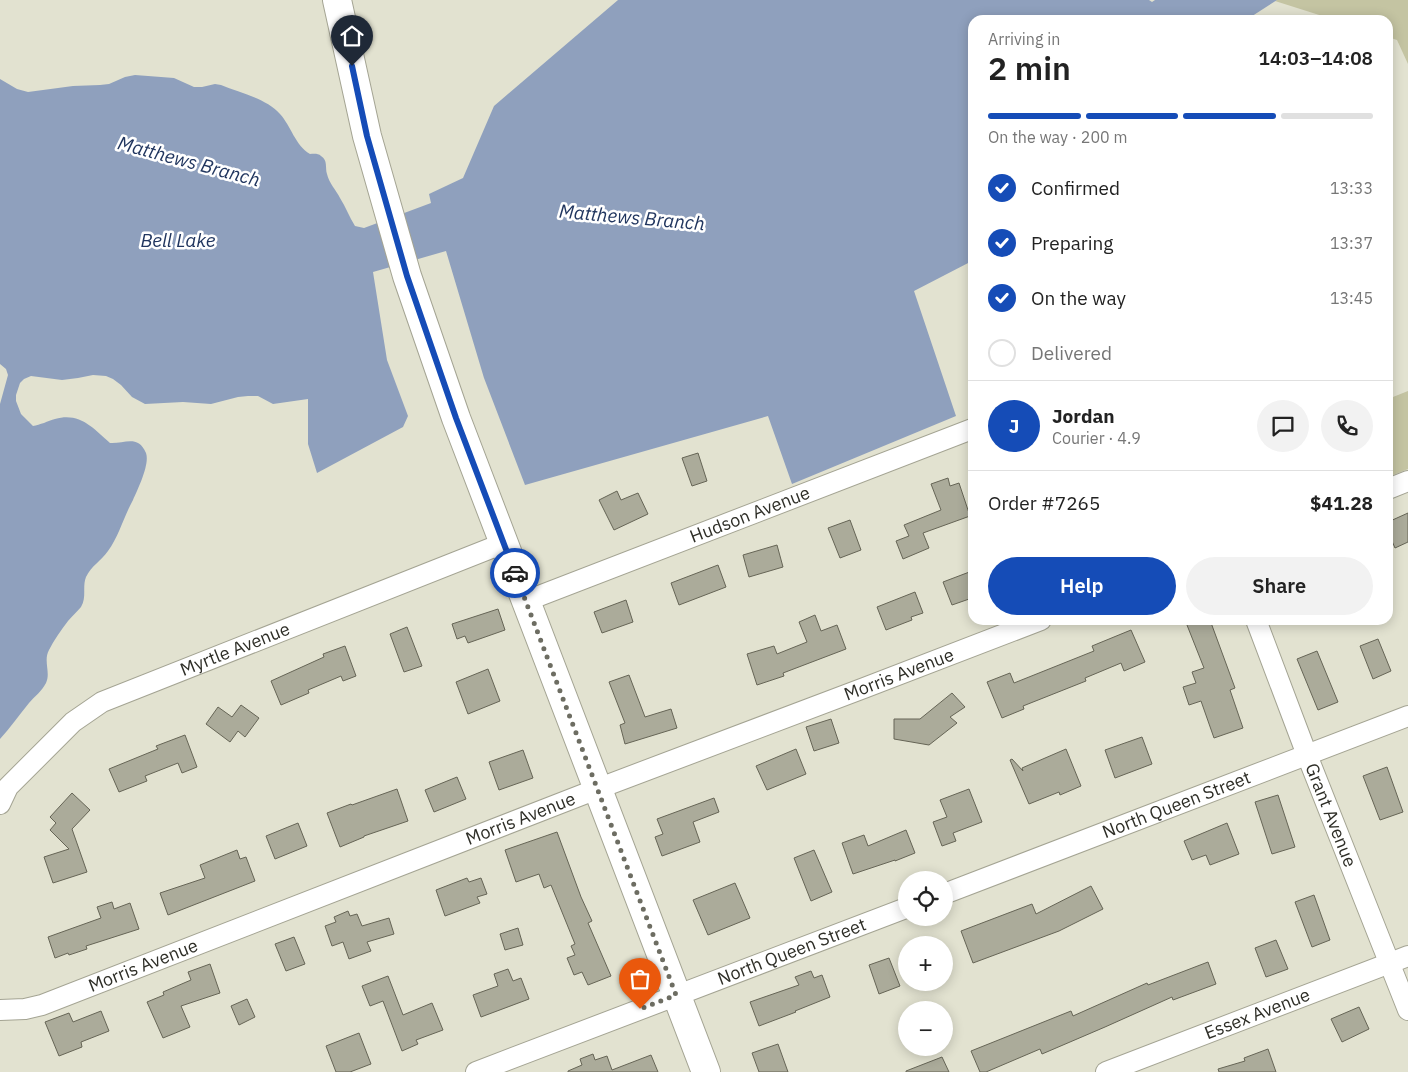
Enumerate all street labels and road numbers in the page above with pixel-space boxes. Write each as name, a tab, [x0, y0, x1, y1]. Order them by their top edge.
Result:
street label: Hudson Avenue	[686, 481, 813, 548]
street label: Myrtle Avenue	[177, 617, 293, 681]
street label: Morris Avenue	[841, 643, 957, 705]
street label: Grant Avenue	[1300, 760, 1362, 870]
street label: North Queen Street	[1099, 765, 1254, 843]
street label: Morris Avenue	[462, 787, 579, 850]
street label: North Queen Street	[714, 912, 869, 990]
street label: Morris Avenue	[85, 933, 201, 997]
street label: Essex Avenue	[1201, 983, 1313, 1044]

